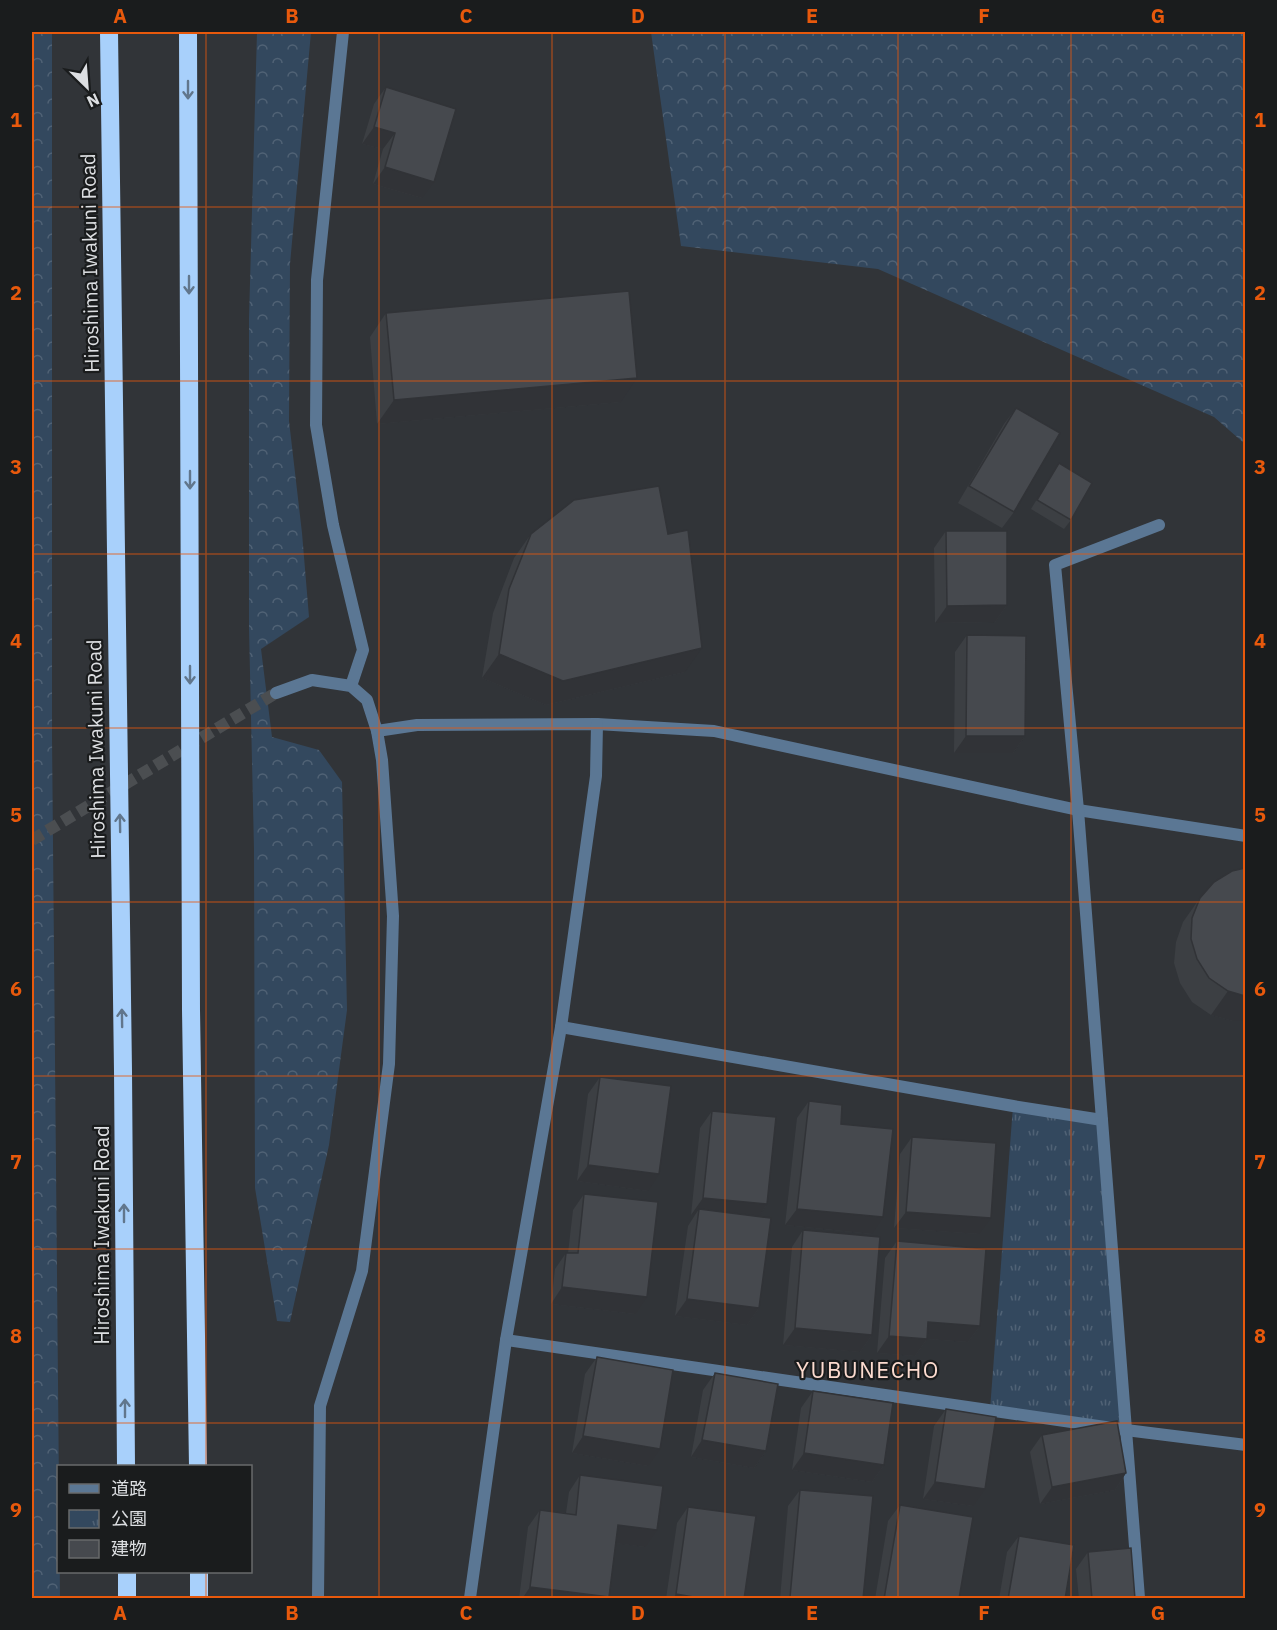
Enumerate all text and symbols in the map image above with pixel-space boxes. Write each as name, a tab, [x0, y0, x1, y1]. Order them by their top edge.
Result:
text: A	[113, 2, 127, 29]
text: B	[285, 2, 299, 29]
text: C	[459, 2, 473, 29]
text: D	[631, 2, 645, 29]
text: E	[806, 2, 818, 29]
text: F	[978, 2, 990, 29]
text: G	[1151, 2, 1165, 29]
north arrow	[57, 57, 117, 117]
one-way arrow	[182, 79, 194, 99]
text: N	[84, 89, 103, 112]
text: 1	[10, 106, 22, 133]
text: 1	[1254, 106, 1266, 133]
street label: Hiroshima Iwakuni Road	[74, 153, 105, 373]
one-way arrow	[183, 274, 195, 294]
text: 2	[10, 279, 22, 306]
text: 2	[1254, 279, 1266, 306]
text: 3	[10, 453, 22, 480]
text: 3	[1254, 453, 1266, 480]
one-way arrow	[184, 469, 196, 489]
text: 4	[10, 627, 22, 654]
text: 4	[1254, 627, 1266, 654]
street label: Hiroshima Iwakuni Road	[80, 639, 111, 859]
one-way arrow	[184, 664, 196, 684]
text: 5	[10, 801, 22, 828]
text: 5	[1254, 801, 1266, 828]
one-way arrow	[114, 814, 126, 834]
text: 6	[10, 975, 22, 1002]
text: 6	[1254, 975, 1266, 1002]
one-way arrow	[116, 1009, 128, 1029]
street label: Hiroshima Iwakuni Road	[88, 1125, 115, 1345]
text: 7	[10, 1148, 22, 1175]
text: 7	[1254, 1148, 1266, 1175]
one-way arrow	[118, 1204, 130, 1224]
text: 8	[10, 1322, 22, 1349]
text: 8	[1254, 1322, 1266, 1349]
district label: YUBUNECHO	[796, 1355, 940, 1384]
one-way arrow	[119, 1399, 131, 1419]
legend	[57, 1465, 252, 1573]
text: 道路	[111, 1477, 147, 1500]
text: 9	[10, 1496, 22, 1523]
text: 9	[1254, 1496, 1266, 1523]
text: 公園	[111, 1507, 147, 1530]
text: 建物	[111, 1537, 147, 1560]
text: A	[113, 1599, 127, 1626]
text: B	[285, 1599, 299, 1626]
text: C	[459, 1599, 473, 1626]
text: D	[631, 1599, 645, 1626]
text: E	[806, 1599, 818, 1626]
text: F	[978, 1599, 990, 1626]
text: G	[1151, 1599, 1165, 1626]

